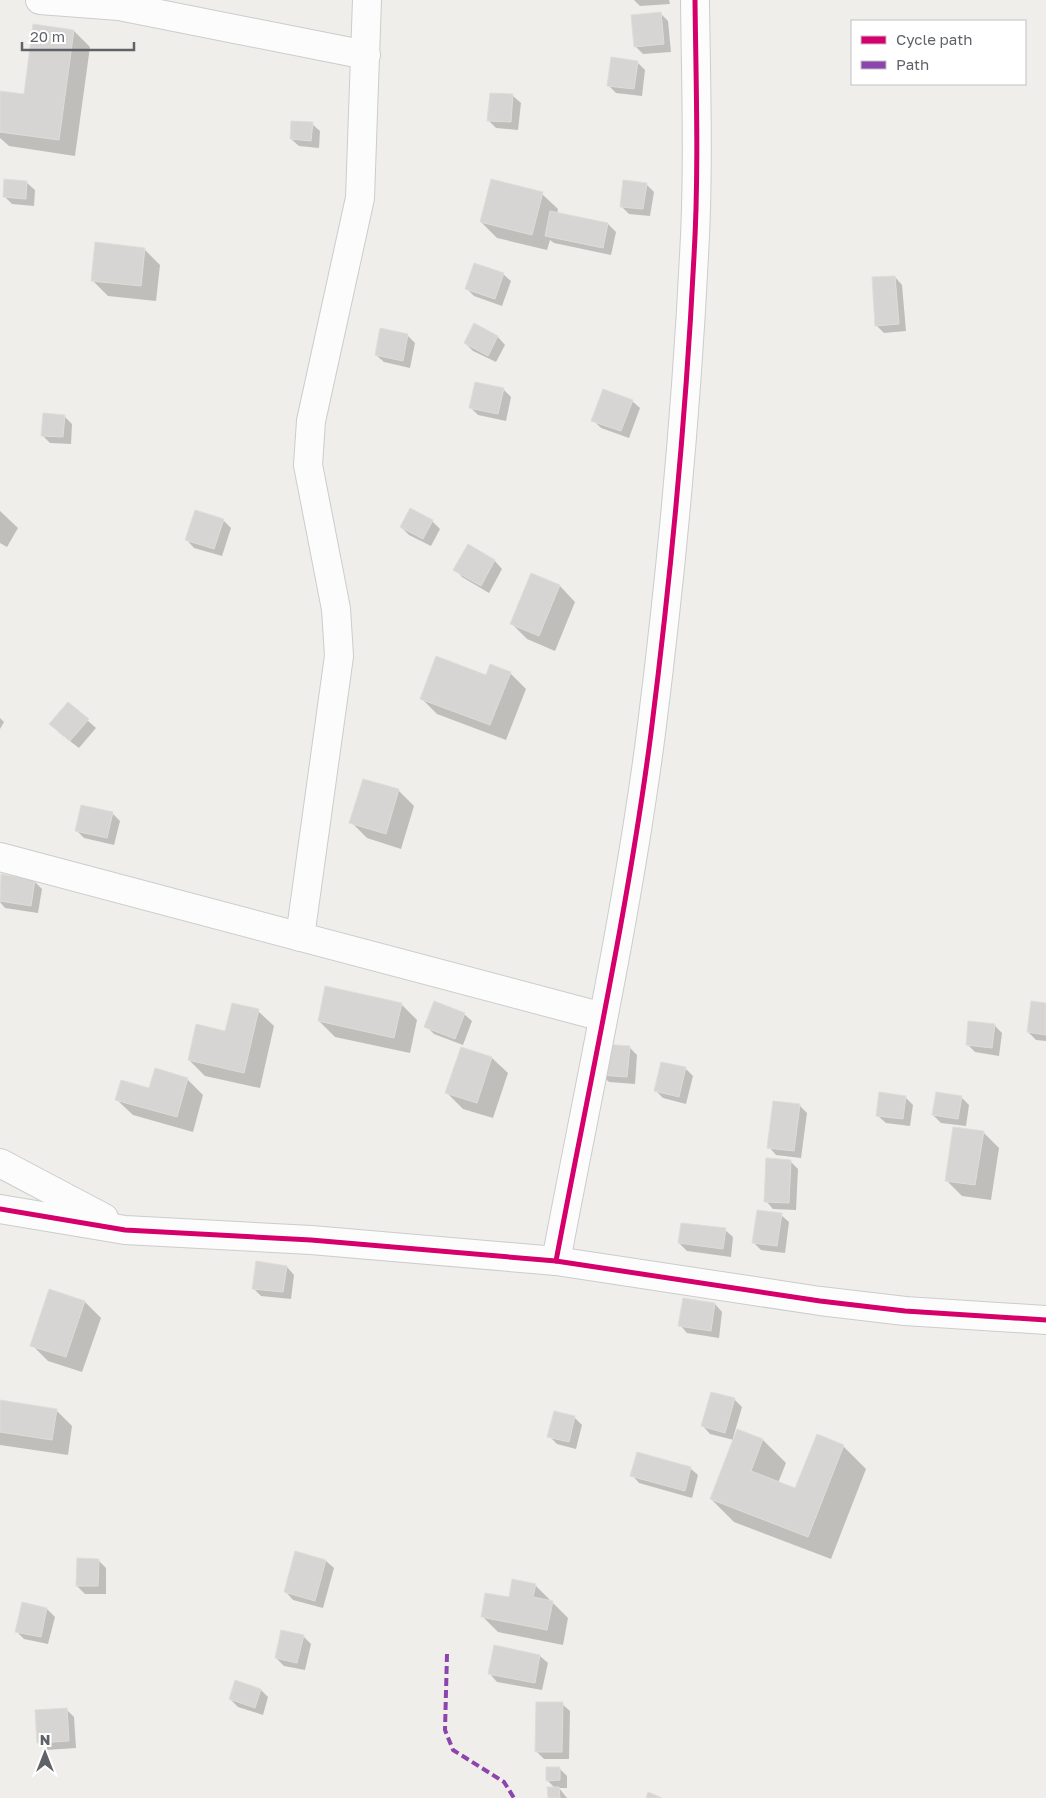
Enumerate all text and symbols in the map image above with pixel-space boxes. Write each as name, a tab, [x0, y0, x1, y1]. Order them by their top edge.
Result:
scale bar	[22, 20, 135, 52]
legend	[851, 20, 1026, 85]
text: 20 m	[30, 27, 65, 45]
text: Cycle path	[896, 30, 972, 48]
text: Path	[896, 55, 929, 73]
north arrow	[20, 1728, 70, 1778]
text: N	[40, 1731, 50, 1748]

